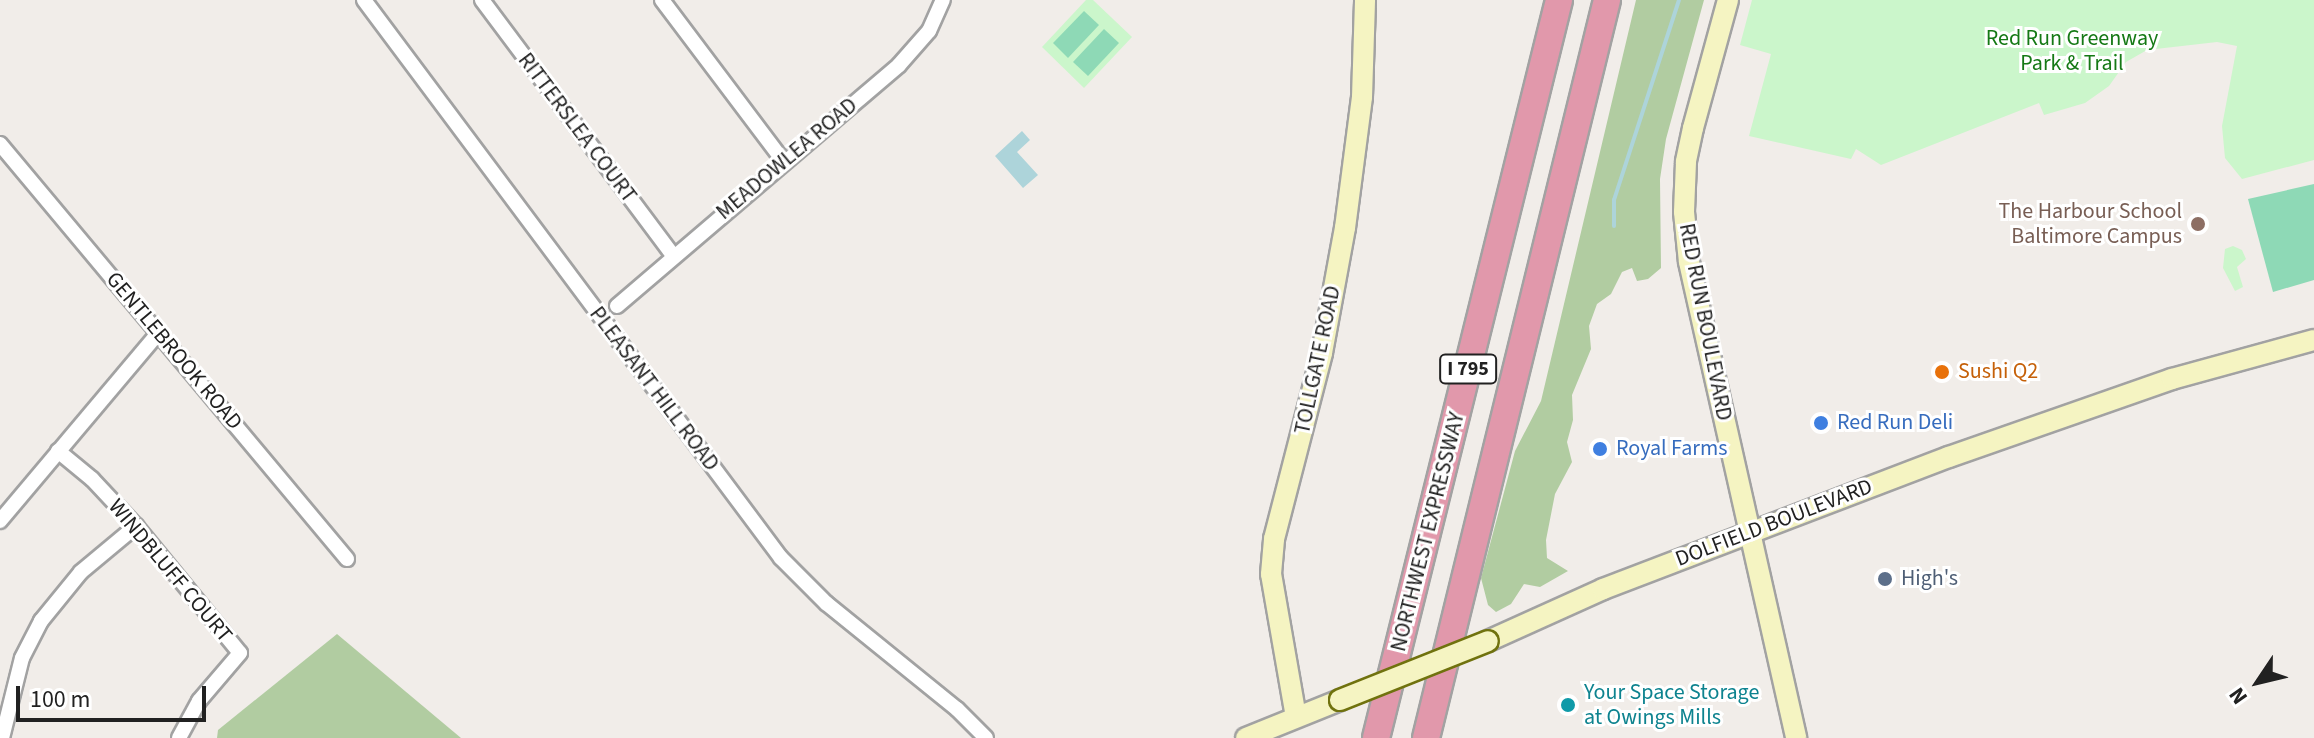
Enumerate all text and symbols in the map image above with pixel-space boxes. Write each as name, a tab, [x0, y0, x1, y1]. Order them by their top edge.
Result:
park label: Red Run Greenway Park & Trail	[1986, 25, 2158, 76]
street label: RITTERSLEA COURT	[512, 48, 642, 208]
street label: MEADOWLEA ROAD	[711, 92, 863, 226]
place label: The Harbour School Baltimore Campus	[1999, 198, 2182, 250]
marker: The Harbour School Baltimore Campus	[2189, 215, 2207, 233]
street label: RED RUN BOULEVARD	[1673, 221, 1737, 423]
street label: GENTLEBROOK ROAD	[100, 267, 248, 435]
street label: TOLLGATE ROAD	[1289, 283, 1347, 437]
street label: PLEASANT HILL ROAD	[584, 302, 724, 476]
road number: I 795	[1438, 353, 1498, 385]
place label: Sushi Q2	[1958, 359, 2038, 385]
marker: Sushi Q2	[1933, 363, 1951, 381]
street label: NORTHWEST EXPRESSWAY	[1385, 410, 1471, 654]
place label: Red Run Deli	[1837, 410, 1953, 436]
marker: Red Run Deli	[1812, 414, 1830, 432]
place label: Royal Farms	[1616, 436, 1727, 462]
marker: Royal Farms	[1591, 440, 1609, 458]
street label: DOLFIELD BOULEVARD	[1672, 473, 1876, 573]
street label: WINDBLUFF COURT	[102, 494, 238, 648]
place label: High's	[1901, 566, 1958, 592]
marker: High's	[1876, 570, 1894, 588]
north arrow	[2218, 642, 2298, 722]
scale bar	[20, 670, 210, 720]
place label: Your Space Storage at Owings Mills	[1584, 679, 1759, 730]
text: N	[2221, 681, 2256, 711]
text: 100 m	[30, 682, 90, 717]
marker: Your Space Storage at Owings Mills	[1559, 696, 1577, 714]

